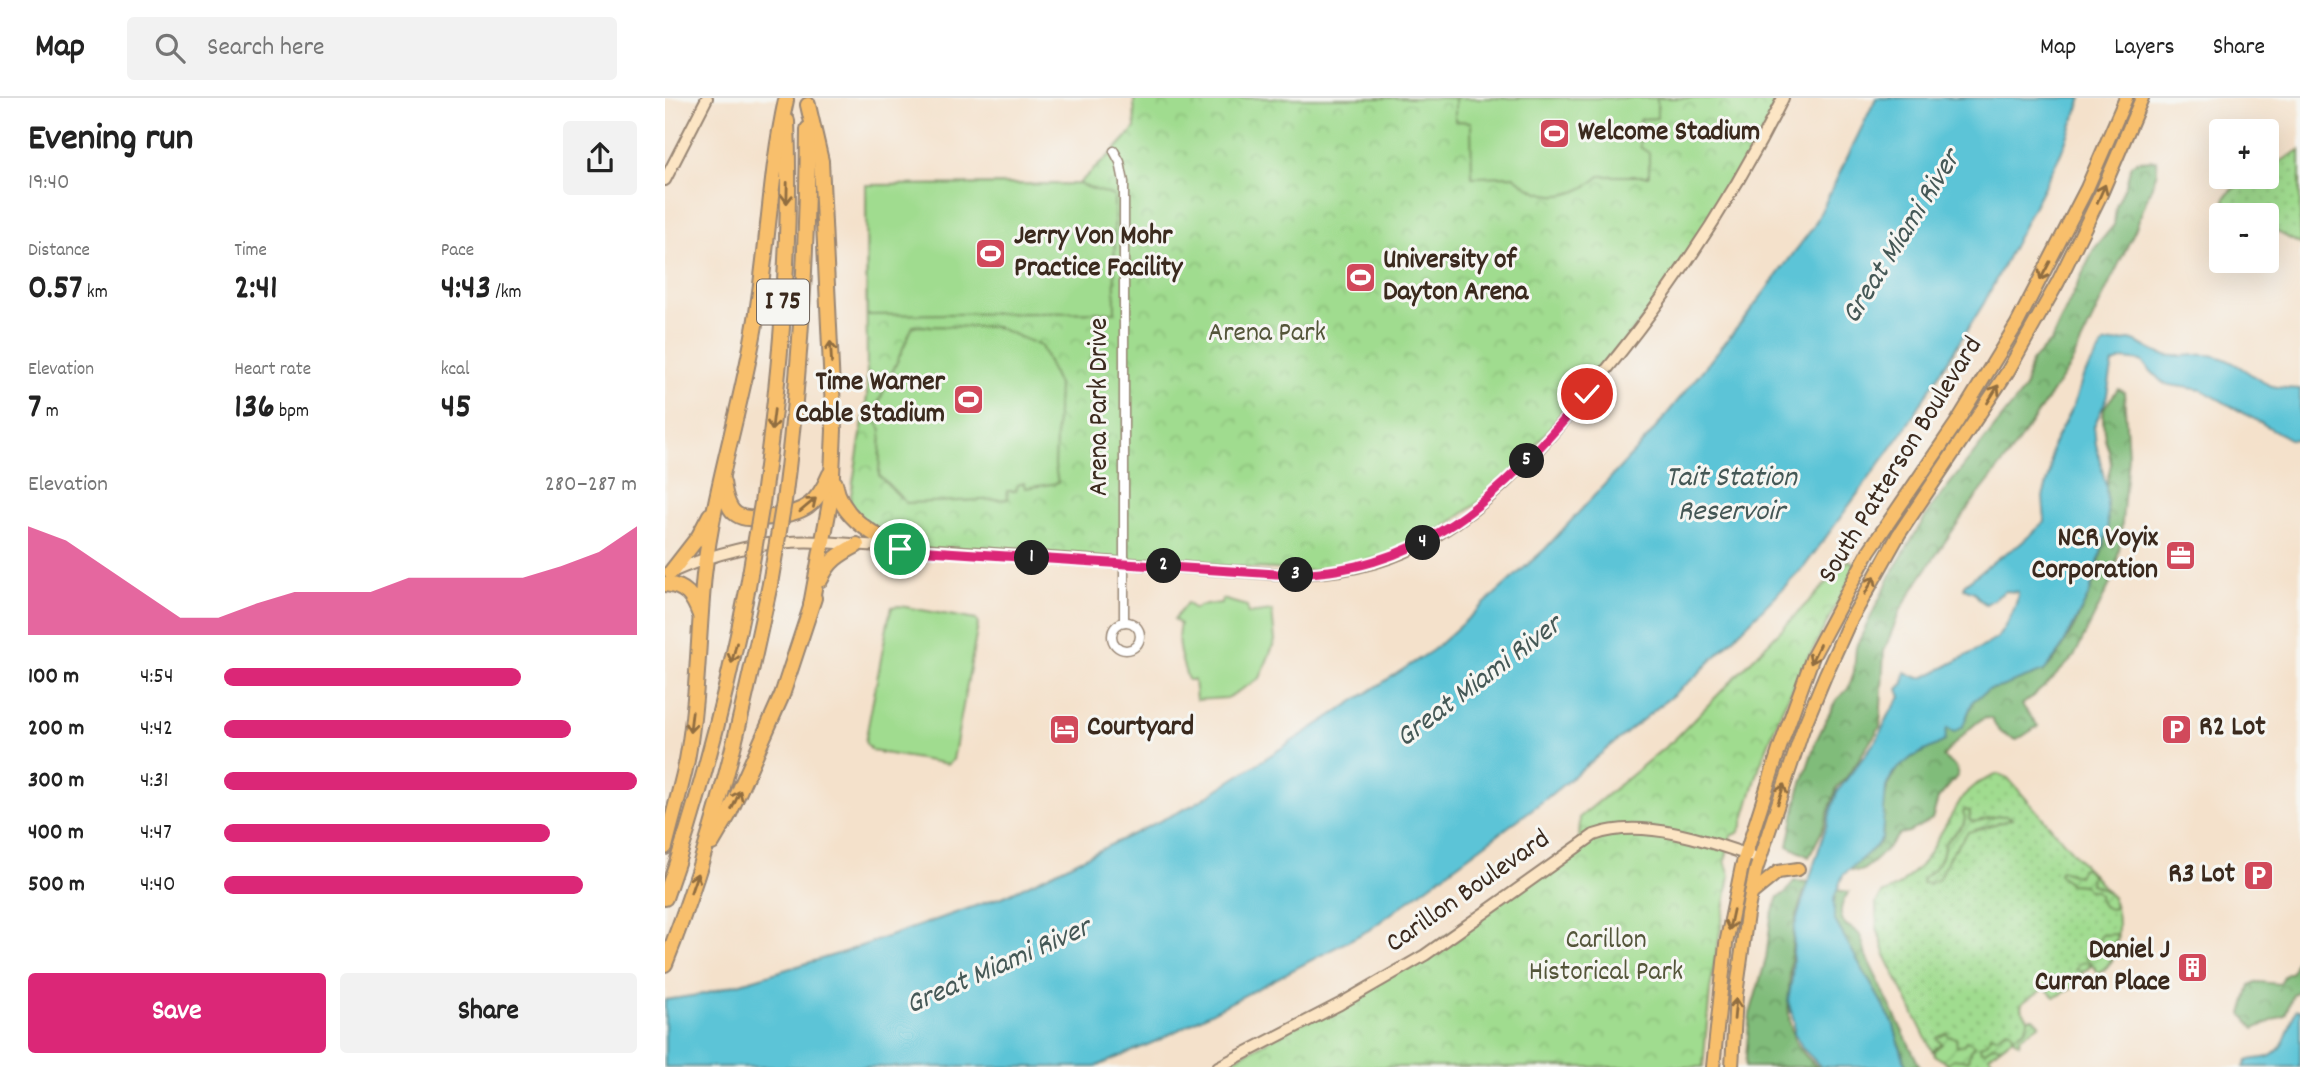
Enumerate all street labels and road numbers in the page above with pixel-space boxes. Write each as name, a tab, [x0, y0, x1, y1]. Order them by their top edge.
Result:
road number: I 75	[757, 280, 809, 324]
street label: Arena Park Drive	[1081, 318, 1121, 496]
street label: South Patterson Boulevard	[1810, 330, 1994, 592]
street label: Carillon Boulevard	[1379, 821, 1559, 965]

